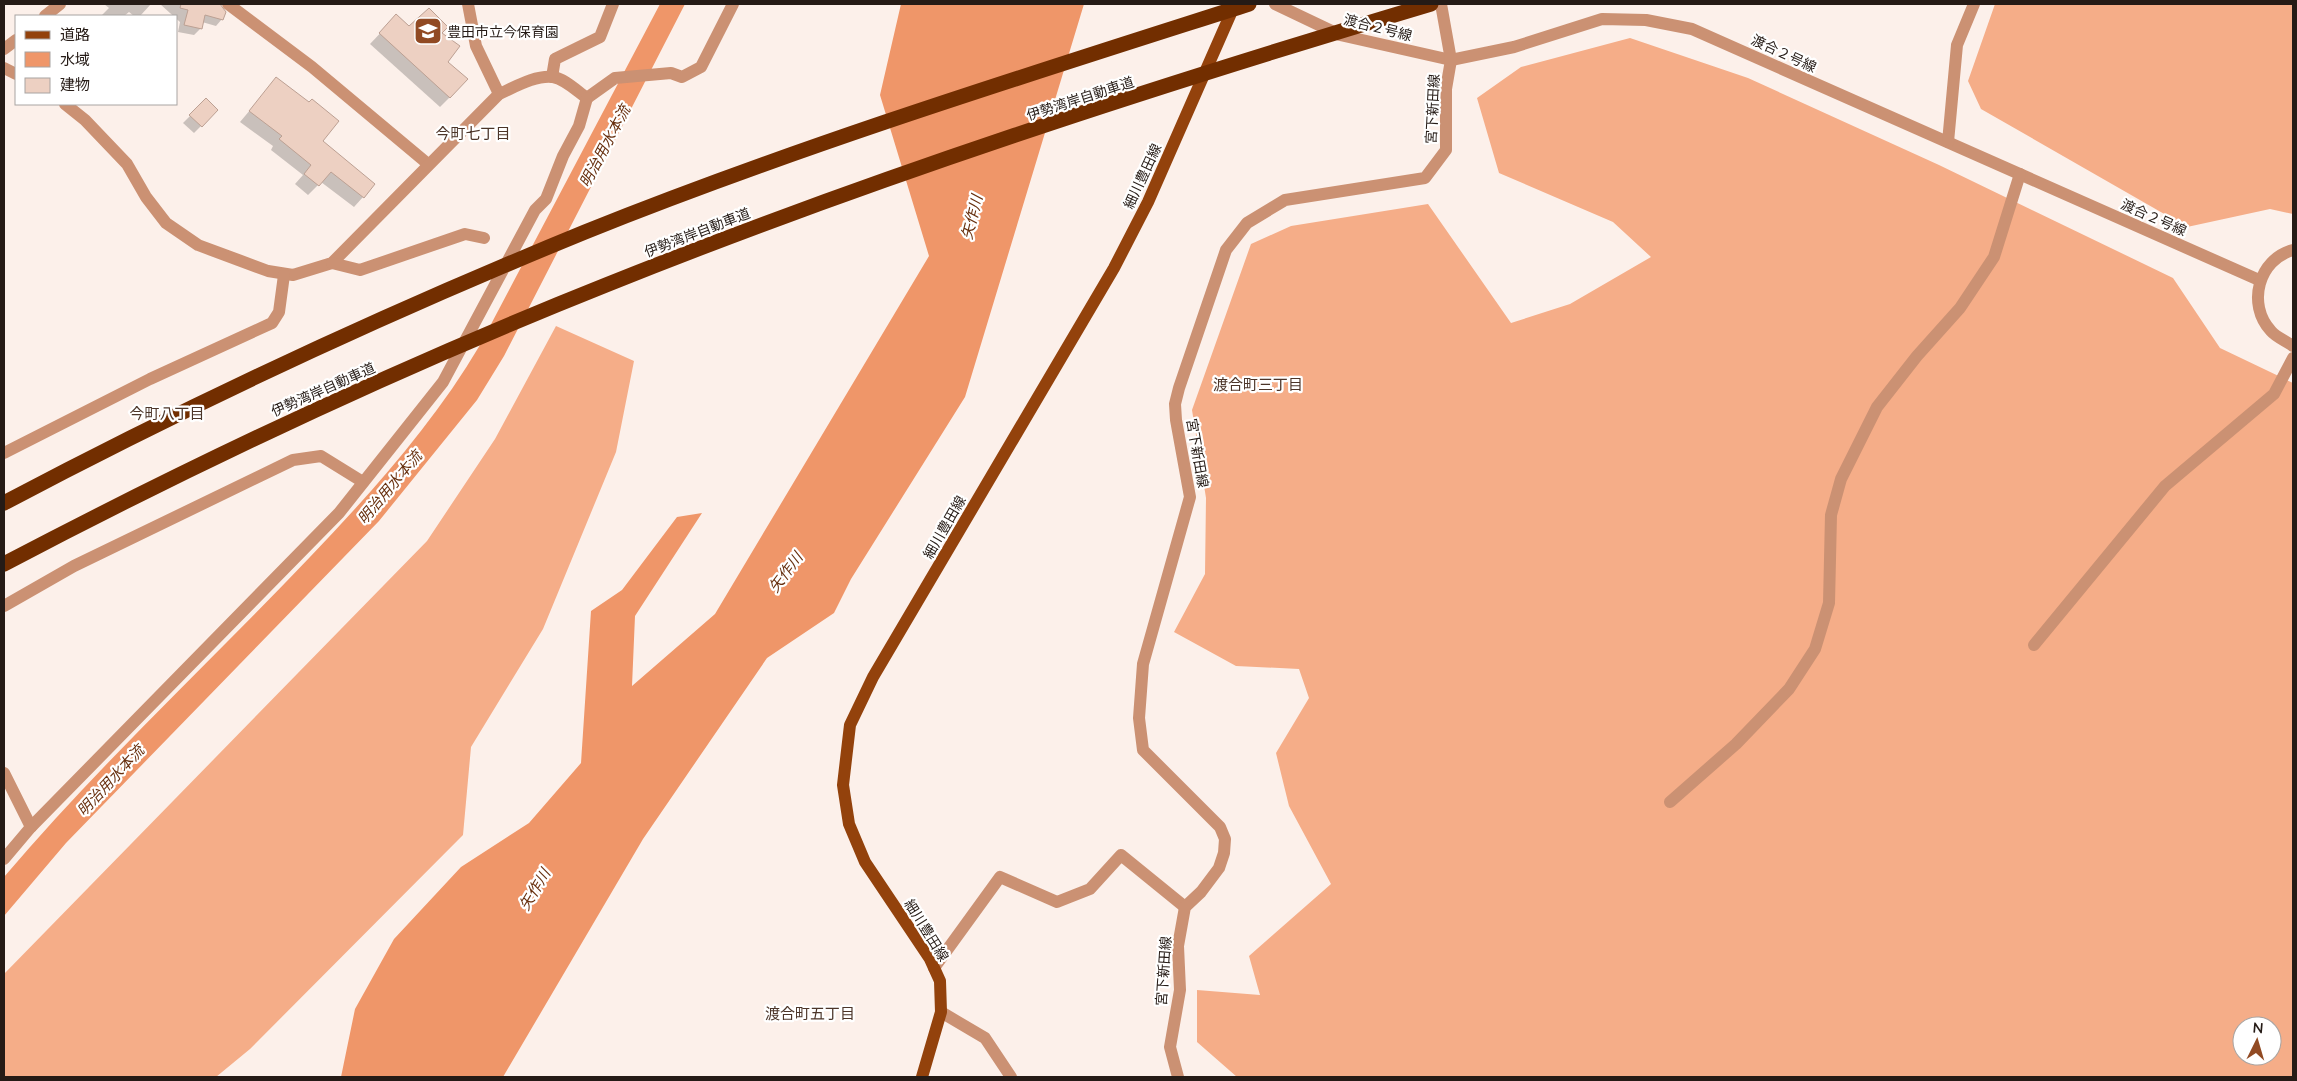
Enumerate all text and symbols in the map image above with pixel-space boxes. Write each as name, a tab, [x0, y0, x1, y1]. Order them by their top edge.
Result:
street label: 渡合２号線	[1342, 10, 1414, 44]
legend	[15, 15, 178, 105]
school or university icon: 豊田市立今保育園	[413, 16, 443, 46]
place label: 豊田市立今保育園	[447, 23, 559, 40]
text: 道路	[60, 25, 90, 43]
street label: 渡合２号線	[1749, 31, 1819, 75]
text: 水域	[60, 50, 90, 68]
street label: 伊勢湾岸自動車道	[1024, 73, 1136, 123]
street label: 宮下新田線	[1422, 74, 1442, 144]
text: 建物	[60, 75, 90, 93]
water label: 明治用水本流	[575, 100, 634, 190]
district label: 今町七丁目	[435, 124, 511, 142]
street label: 細川豊田線	[1120, 141, 1164, 211]
water label: 矢作川	[957, 191, 986, 241]
street label: 渡合２号線	[2119, 195, 2189, 239]
street label: 伊勢湾岸自動車道	[642, 204, 752, 260]
street label: 伊勢湾岸自動車道	[268, 358, 378, 420]
district label: 渡合町三丁目	[1213, 375, 1303, 393]
district label: 今町八丁目	[129, 404, 205, 422]
street label: 宮下新田線	[1184, 417, 1212, 489]
water label: 明治用水本流	[353, 445, 426, 527]
street label: 細川豊田線	[919, 492, 969, 562]
water label: 矢作川	[764, 547, 807, 595]
water label: 明治用水本流	[73, 739, 149, 819]
water label: 矢作川	[515, 863, 554, 913]
street label: 細川豊田線	[901, 896, 953, 964]
street label: 宮下新田線	[1152, 935, 1174, 1007]
district label: 渡合町五丁目	[765, 1004, 855, 1022]
north arrow	[2232, 1016, 2282, 1066]
text: N	[2252, 1019, 2264, 1036]

